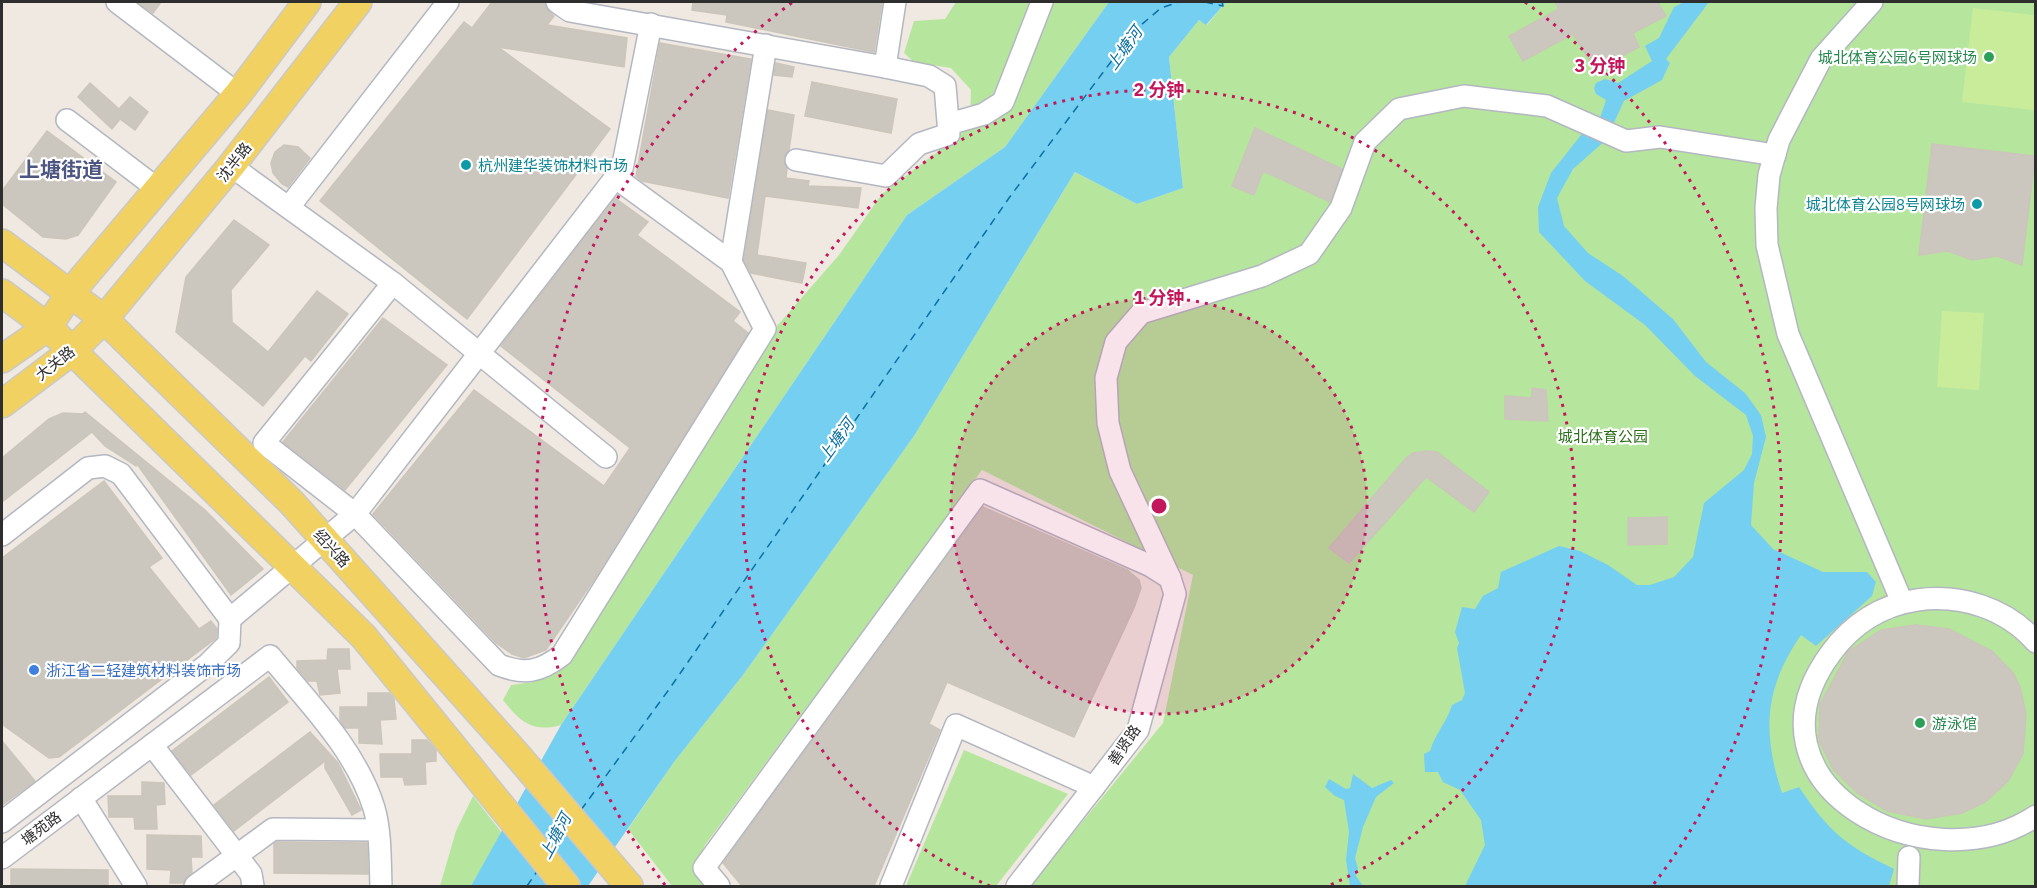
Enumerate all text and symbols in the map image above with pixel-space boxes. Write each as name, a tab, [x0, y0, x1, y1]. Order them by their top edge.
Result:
water label: 上塘河	[1102, 20, 1148, 73]
place label: 城北体育公园6号网球场	[1818, 48, 1977, 67]
marker: 城北体育公园6号网球场	[1982, 50, 1996, 64]
text: 3 分钟	[1574, 54, 1626, 77]
text: 2 分钟	[1133, 78, 1185, 101]
street label: 沈半路	[213, 138, 255, 186]
district label: 上塘街道	[19, 155, 103, 183]
place label: 杭州建华装饰材料市场	[478, 156, 628, 175]
marker: 杭州建华装饰材料市场	[459, 158, 473, 172]
place label: 城北体育公园8号网球场	[1806, 195, 1965, 214]
marker: 城北体育公园8号网球场	[1970, 197, 1984, 211]
text: 1 分钟	[1133, 286, 1185, 309]
street label: 大关路	[31, 342, 79, 384]
water label: 上塘河	[814, 412, 860, 465]
park label: 城北体育公园	[1558, 427, 1648, 446]
centre of rings	[1149, 496, 1169, 516]
street label: 绍兴路	[310, 525, 354, 571]
place label: 浙江省二轻建筑材料装饰市场	[46, 661, 241, 680]
marker: 浙江省二轻建筑材料装饰市场	[27, 663, 41, 677]
place label: 游泳馆	[1932, 714, 1977, 733]
marker: 游泳馆	[1913, 716, 1927, 730]
street label: 善贤路	[1104, 721, 1144, 769]
street label: 塘苑路	[17, 807, 65, 849]
water label: 上塘河	[535, 807, 577, 862]

